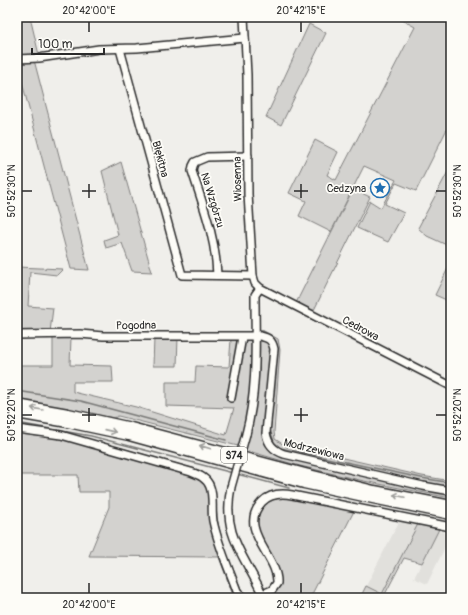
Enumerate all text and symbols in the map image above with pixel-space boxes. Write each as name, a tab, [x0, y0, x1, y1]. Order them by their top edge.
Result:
text: 20°42'00"E	[62, 5, 116, 17]
text: 20°42'15"E	[277, 5, 325, 17]
scale bar	[32, 30, 104, 56]
text: 100 m	[38, 37, 73, 52]
street label: Błękitna	[149, 140, 172, 179]
street label: Wiosenna	[231, 156, 244, 202]
text: 50°52'30"N	[6, 164, 18, 217]
text: 50°52'30"N	[452, 164, 464, 217]
street label: Na Wzgórzu	[198, 171, 227, 229]
place icon: Cedzyna	[369, 177, 391, 199]
place label: Cedzyna	[327, 182, 366, 195]
street label: Cedrowa	[340, 313, 381, 343]
street label: Pogodna	[116, 319, 156, 332]
text: 50°52'20"N	[6, 388, 18, 441]
text: 50°52'20"N	[452, 388, 464, 441]
one-way arrow	[31, 404, 44, 412]
one-way arrow	[103, 428, 116, 436]
street label: Modrzewiowa	[282, 436, 346, 463]
one-way arrow	[199, 443, 212, 450]
road number: S74	[221, 447, 247, 463]
one-way arrow	[393, 491, 406, 499]
text: 20°42'00"E	[62, 599, 116, 611]
text: 20°42'15"E	[277, 599, 325, 611]

